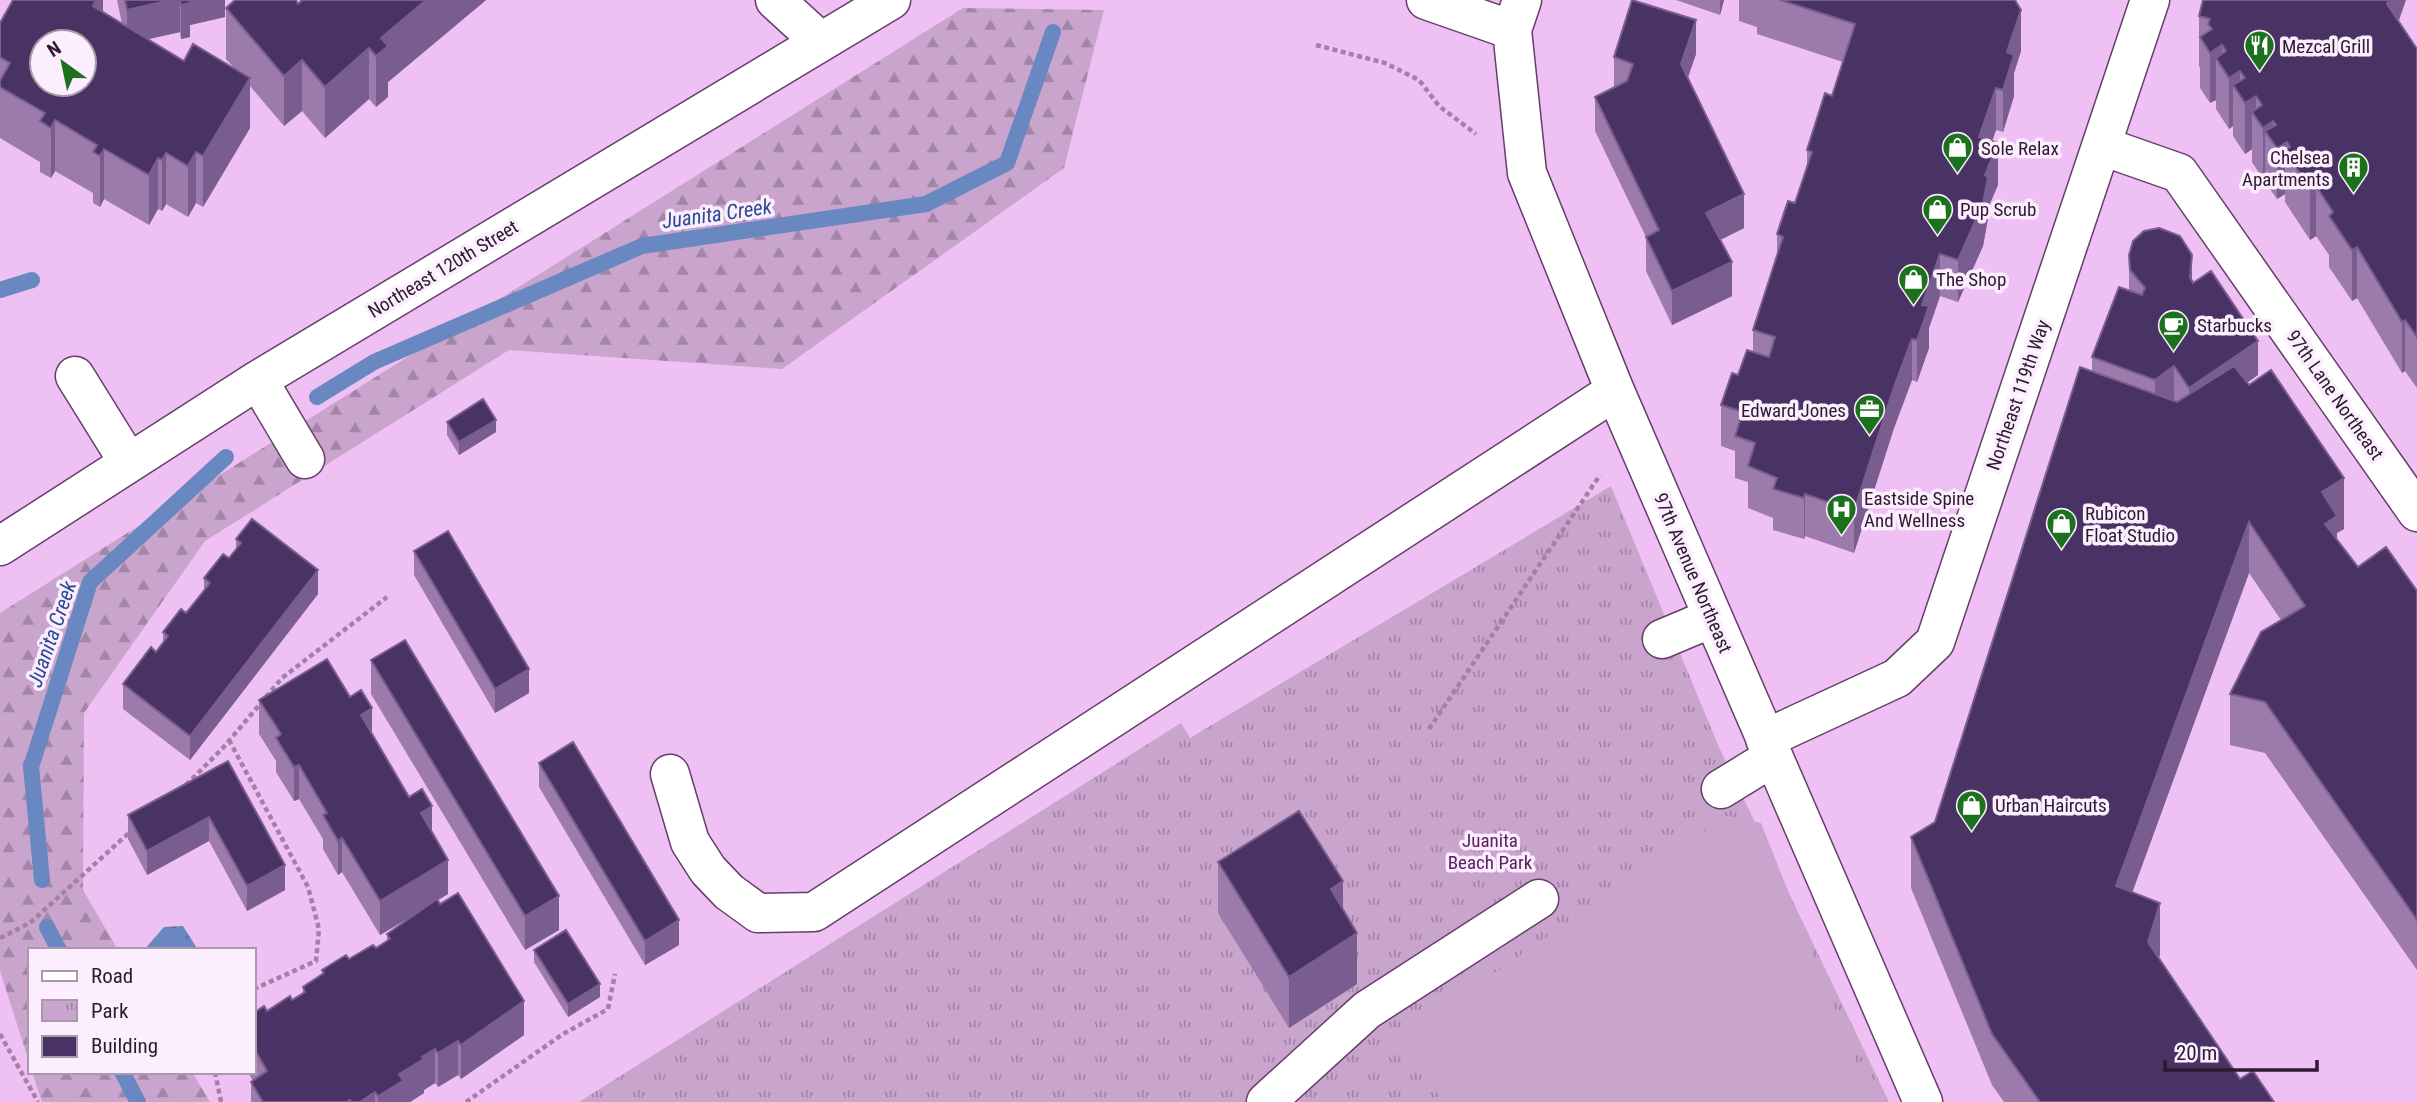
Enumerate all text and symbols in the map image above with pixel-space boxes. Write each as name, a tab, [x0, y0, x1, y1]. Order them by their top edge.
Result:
north arrow	[28, 28, 98, 98]
restaurant icon: Mezcal Grill	[2242, 29, 2276, 73]
place label: Mezcal Grill	[2282, 35, 2370, 58]
text: N	[43, 36, 65, 62]
shop icon: Sole Relax	[1941, 131, 1975, 175]
place label: Sole Relax	[1981, 137, 2059, 160]
place label: Chelsea Apartments	[2242, 146, 2330, 191]
building icon: Chelsea Apartments	[2336, 151, 2370, 195]
shop icon: Pup Scrub	[1920, 192, 1954, 236]
water label: Juanita Creek	[661, 194, 774, 234]
place label: Pup Scrub	[1960, 198, 2036, 221]
street label: Northeast 120th Street	[364, 215, 522, 323]
shop icon: The Shop	[1896, 262, 1930, 306]
place label: The Shop	[1936, 268, 2006, 291]
cafe icon: Starbucks	[2157, 308, 2191, 352]
place label: Starbucks	[2197, 314, 2272, 337]
street label: Northeast 119th Way	[1982, 317, 2055, 473]
street label: 97th Lane Northeast	[2282, 326, 2388, 464]
office icon: Edward Jones	[1852, 393, 1886, 437]
place label: Edward Jones	[1741, 399, 1846, 422]
place label: Eastside Spine And Wellness	[1864, 487, 1974, 532]
street label: 97th Avenue Northeast	[1649, 490, 1737, 656]
hospital icon: Eastside Spine And Wellness	[1824, 492, 1858, 536]
place label: Rubicon Float Studio	[2085, 502, 2175, 547]
shop icon: Rubicon Float Studio	[2045, 507, 2079, 551]
water label: Juanita Creek	[23, 577, 82, 690]
shop icon: Urban Haircuts	[1955, 788, 1989, 832]
place label: Urban Haircuts	[1995, 794, 2107, 817]
park label: Juanita Beach Park	[1448, 829, 1533, 874]
legend	[28, 948, 256, 1074]
text: Road	[91, 964, 133, 988]
text: Park	[91, 999, 129, 1023]
scale bar	[2165, 1028, 2317, 1072]
text: Building	[91, 1034, 158, 1058]
text: 20 m	[2176, 1041, 2217, 1065]

